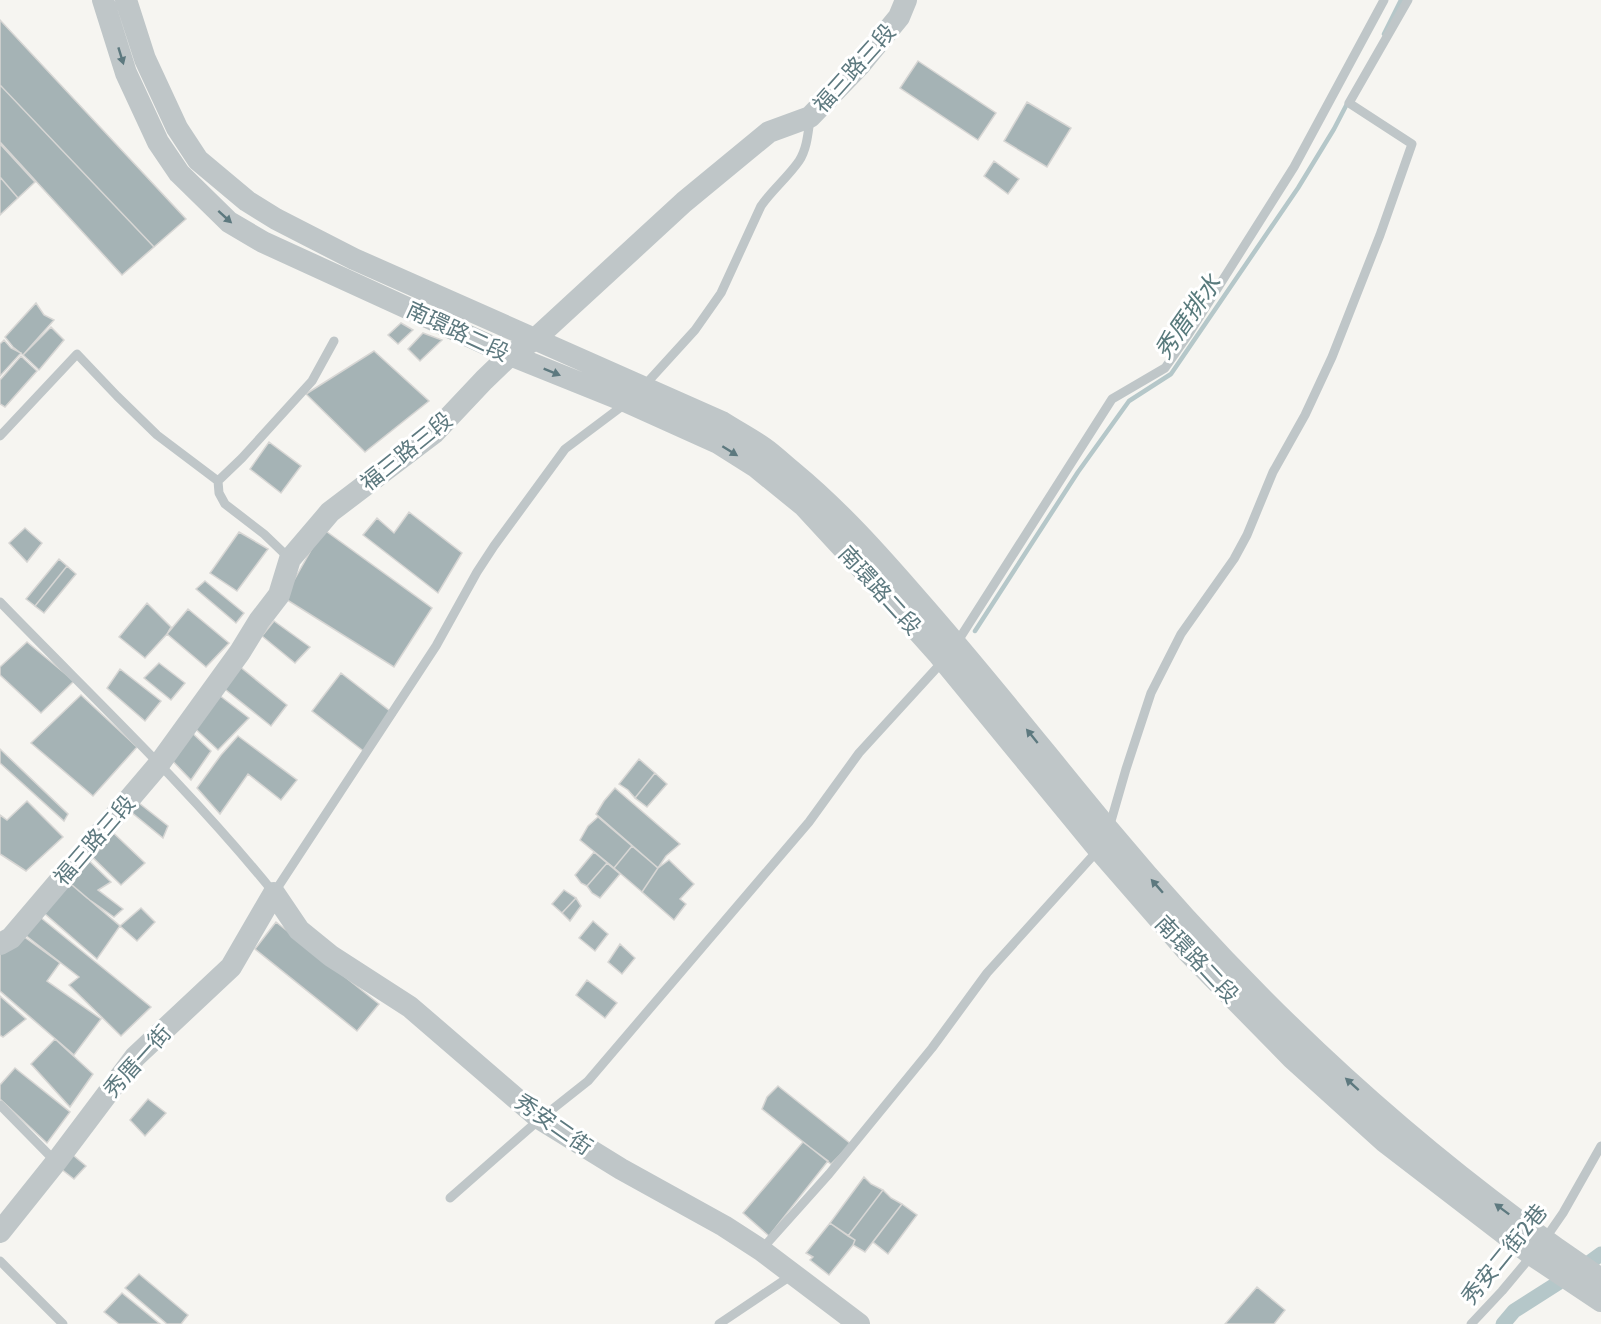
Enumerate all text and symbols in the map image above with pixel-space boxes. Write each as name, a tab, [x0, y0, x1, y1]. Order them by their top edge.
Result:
street label: 福三路三段	[808, 18, 901, 118]
one-way arrow	[116, 47, 126, 65]
one-way arrow	[217, 210, 232, 223]
water label: 秀厝排水	[1148, 268, 1228, 364]
street label: 南環路二段	[402, 296, 513, 367]
one-way arrow	[544, 367, 562, 377]
street label: 福三路三段	[355, 406, 458, 496]
one-way arrow	[722, 446, 738, 457]
street label: 南環路二段	[833, 540, 926, 640]
one-way arrow	[1025, 728, 1038, 744]
street label: 福三路三段	[48, 790, 141, 891]
one-way arrow	[1150, 878, 1163, 894]
street label: 南環路二段	[1149, 910, 1244, 1009]
street label: 秀厝一街	[98, 1020, 177, 1103]
one-way arrow	[1345, 1077, 1360, 1091]
street label: 秀安二街	[510, 1088, 598, 1161]
street label: 秀安二街2巷	[1456, 1199, 1553, 1310]
one-way arrow	[1494, 1203, 1510, 1216]

